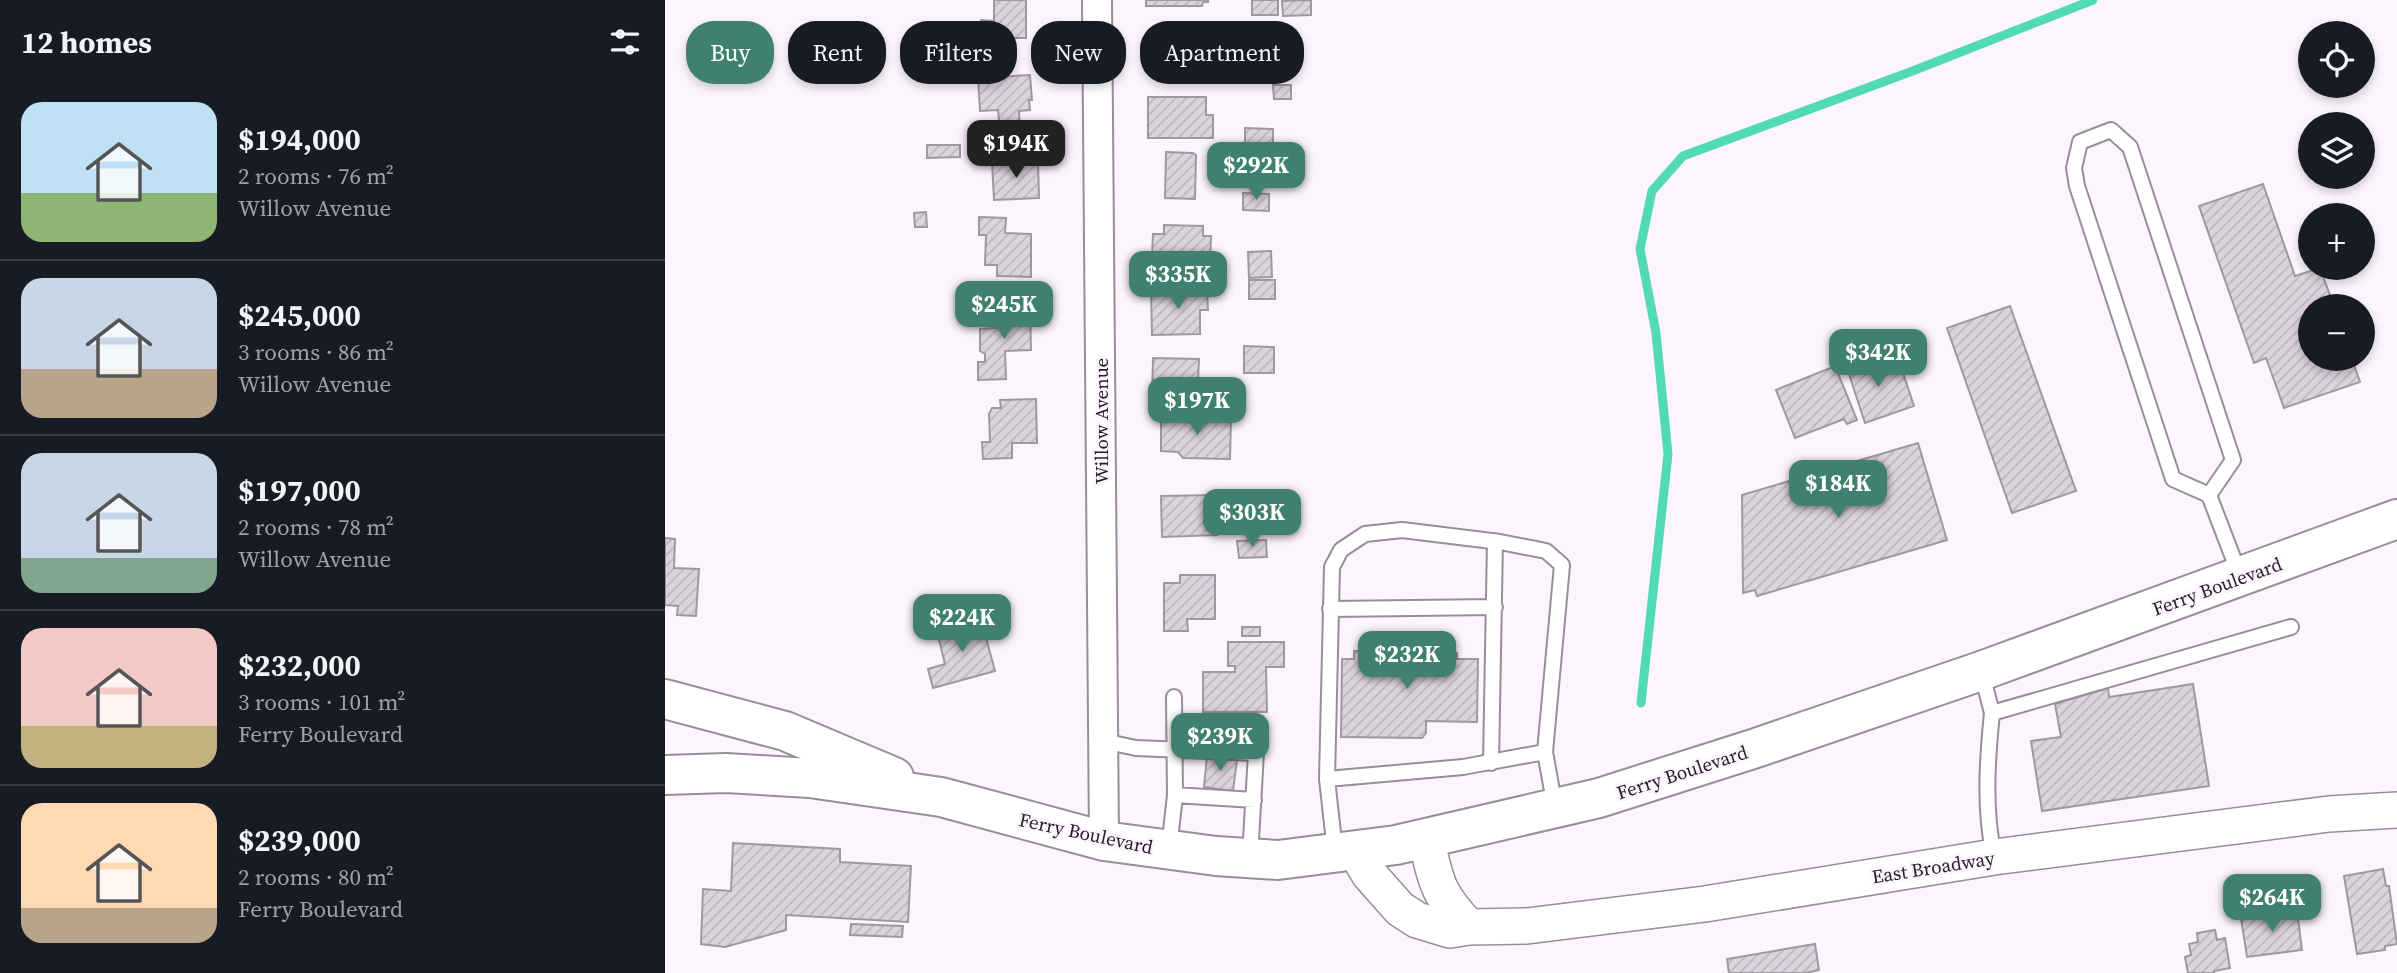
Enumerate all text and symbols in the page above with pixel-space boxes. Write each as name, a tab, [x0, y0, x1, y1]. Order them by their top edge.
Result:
chip: Buy	[686, 21, 774, 84]
chip: Rent	[788, 21, 886, 84]
chip: Filters	[900, 21, 1017, 84]
chip: New	[1031, 21, 1126, 84]
chip: Apartment	[1140, 21, 1304, 84]
map controls	[2298, 21, 2375, 371]
button: locate	[2298, 21, 2375, 98]
text: 12 homes	[21, 22, 152, 63]
icon: filters	[606, 23, 644, 61]
button: layers	[2298, 112, 2375, 189]
text: $194,000	[238, 119, 361, 160]
pin: $194K	[967, 120, 1065, 180]
text: $194K	[983, 127, 1049, 159]
icon: home	[77, 130, 161, 214]
pin: $292K	[1207, 142, 1305, 202]
text: $292K	[1223, 149, 1289, 181]
text: 2 rooms · 76 m²	[238, 160, 394, 192]
text: Willow Avenue	[238, 192, 391, 224]
button: +	[2298, 203, 2375, 280]
pin: $335K	[1129, 252, 1227, 311]
text: $335K	[1145, 258, 1211, 290]
pin: $245K	[955, 282, 1053, 341]
text: $245K	[971, 288, 1037, 320]
button: −	[2298, 294, 2375, 371]
text: $245,000	[238, 295, 361, 336]
icon: home	[77, 306, 161, 390]
pin: $342K	[1829, 330, 1927, 389]
text: 3 rooms · 86 m²	[238, 336, 394, 368]
text: $342K	[1845, 336, 1911, 368]
street label: Willow Avenue	[1088, 358, 1114, 484]
text: Willow Avenue	[238, 368, 391, 400]
pin: $197K	[1148, 378, 1246, 437]
text: $197K	[1164, 384, 1230, 416]
pin: $184K	[1789, 461, 1887, 520]
text: $184K	[1805, 467, 1871, 499]
text: $197,000	[238, 470, 361, 511]
icon: home	[77, 481, 161, 565]
pin: $303K	[1203, 490, 1301, 549]
text: $303K	[1219, 496, 1285, 528]
text: 2 rooms · 78 m²	[238, 511, 394, 543]
text: Willow Avenue	[238, 543, 391, 575]
street label: Ferry Boulevard	[2149, 550, 2286, 622]
pin: $224K	[913, 594, 1011, 654]
text: $224K	[929, 601, 995, 633]
pin: $232K	[1358, 632, 1456, 691]
text: $232K	[1374, 638, 1440, 670]
text: $232,000	[238, 645, 361, 686]
icon: home	[77, 656, 161, 740]
text: 3 rooms · 101 m²	[238, 686, 405, 718]
pin: $239K	[1171, 714, 1269, 773]
text: Ferry Boulevard	[238, 718, 403, 750]
text: $239K	[1187, 720, 1253, 752]
street label: Ferry Boulevard	[1613, 739, 1751, 805]
street label: Ferry Boulevard	[1017, 806, 1156, 860]
text: $239,000	[238, 820, 361, 861]
icon: home	[77, 831, 161, 915]
street label: East Broadway	[1870, 844, 1996, 890]
text: 2 rooms · 80 m²	[238, 861, 394, 893]
pin: $264K	[2223, 874, 2321, 934]
text: $264K	[2239, 881, 2305, 913]
text: Ferry Boulevard	[238, 893, 403, 925]

